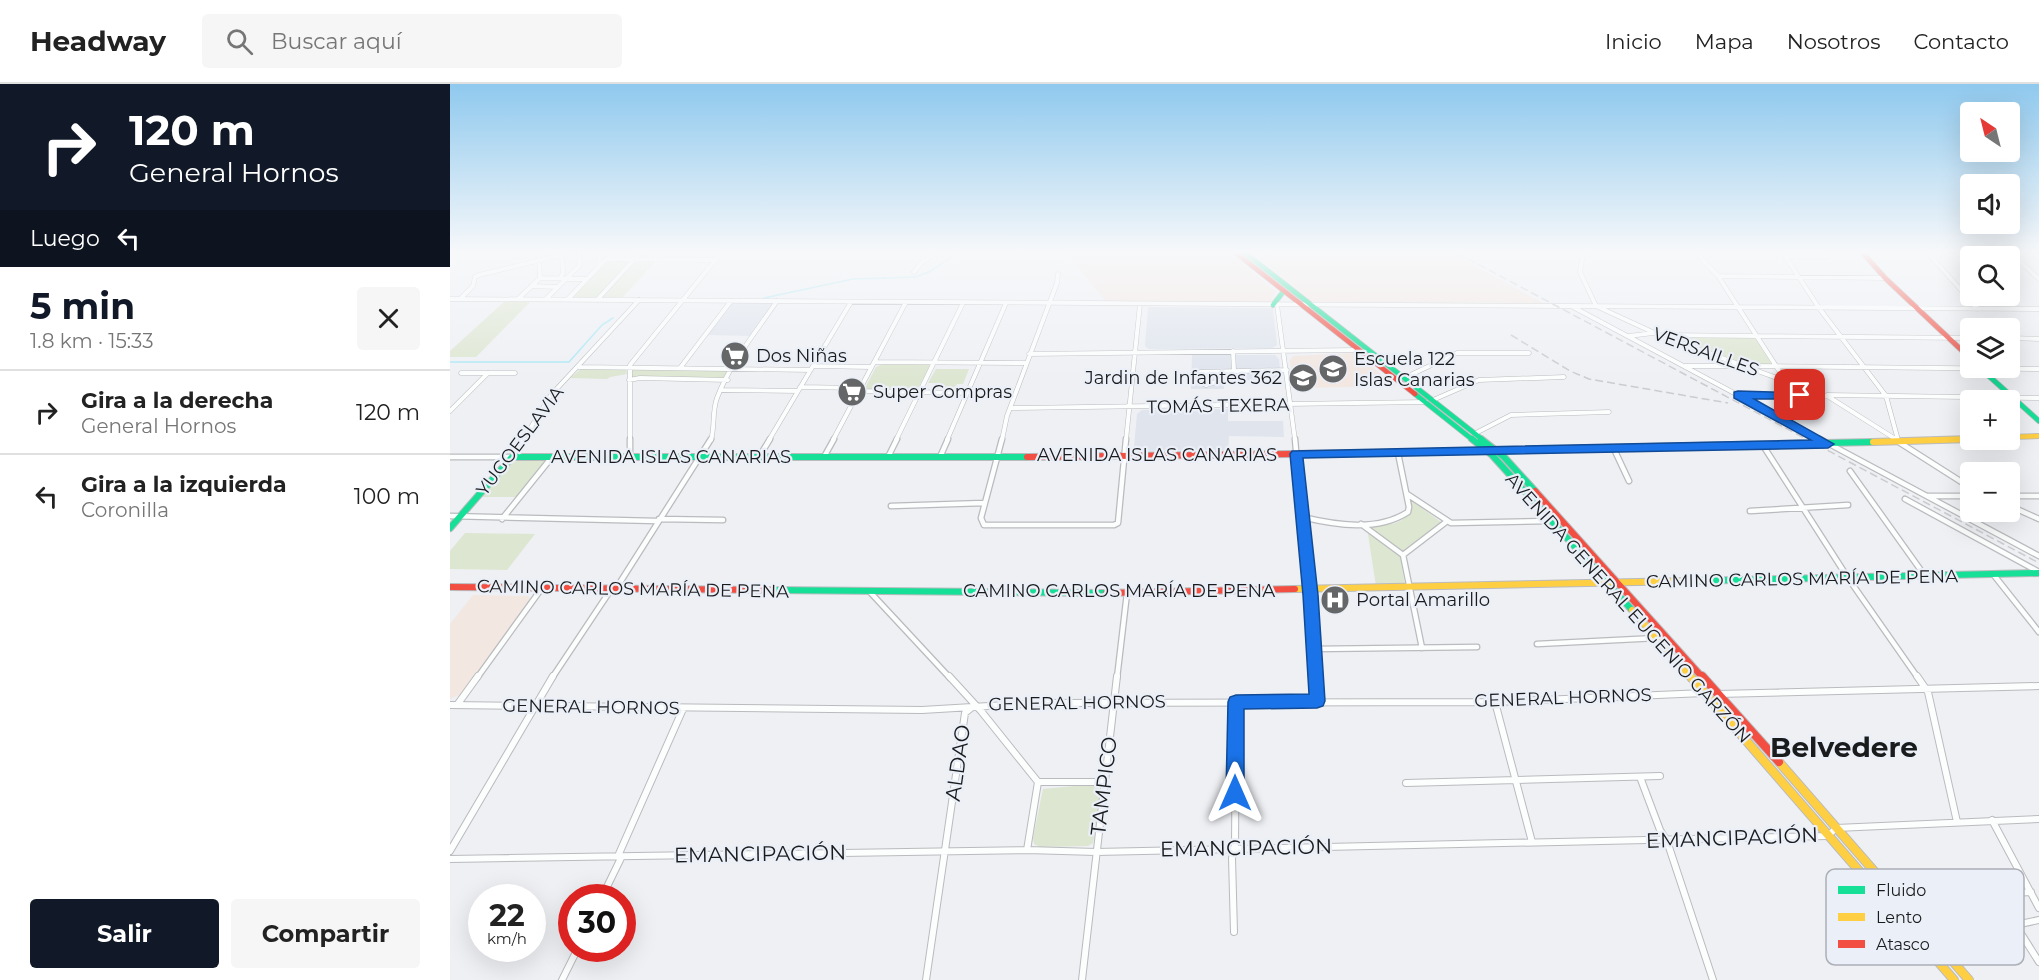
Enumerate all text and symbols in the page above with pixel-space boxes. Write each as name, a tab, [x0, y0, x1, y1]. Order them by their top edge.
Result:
search box	[202, 14, 622, 68]
text: Headway	[30, 24, 166, 58]
icon: search	[223, 25, 256, 58]
text: Buscar aquí	[271, 28, 402, 55]
text: Inicio	[1605, 29, 1662, 54]
text: Mapa	[1695, 29, 1754, 54]
text: Nosotros	[1787, 29, 1880, 54]
text: Contacto	[1913, 29, 2009, 54]
north arrow	[1960, 102, 2020, 162]
map controls	[1960, 102, 2020, 522]
text: 120 m	[129, 104, 255, 156]
icon: right	[30, 108, 108, 186]
text: General Hornos	[129, 156, 339, 189]
button: sound	[1960, 174, 2020, 234]
icon: left	[112, 222, 145, 255]
text: Luego	[30, 225, 100, 252]
button: search	[1960, 246, 2020, 306]
text: 5 min	[30, 284, 135, 328]
button: close	[357, 287, 420, 350]
button: layers	[1960, 318, 2020, 378]
street label: VERSAILLES	[1650, 323, 1762, 381]
text: 1.8 km · 15:33	[30, 329, 153, 353]
supermarket icon: Dos Niñas	[719, 340, 751, 372]
place label: Dos Niñas	[756, 345, 847, 367]
place label: Escuela 122 Islas Canarias	[1354, 348, 1475, 391]
school or university icon: Escuela 122 Islas Canarias	[1317, 353, 1349, 385]
school or university icon: Jardin de Infantes 362	[1287, 362, 1319, 394]
place label: Jardin de Infantes 362	[1084, 367, 1282, 389]
pin	[1774, 369, 1825, 420]
supermarket icon: Super Compras	[836, 376, 868, 408]
icon: arrive	[1783, 378, 1816, 411]
place label: Super Compras	[873, 381, 1012, 403]
street label: YUGOESLAVIA	[472, 382, 568, 500]
text: Gira a la derecha	[81, 387, 273, 414]
button: +	[1960, 390, 2020, 450]
street label: TOMÁS TEXERA	[1146, 394, 1290, 418]
icon: right	[30, 396, 63, 429]
text: 120 m	[356, 399, 420, 426]
text: General Hornos	[81, 414, 236, 438]
street label: AVENIDA ISLAS CANARIAS	[1037, 444, 1277, 466]
street label: AVENIDA ISLAS CANARIAS	[551, 446, 791, 468]
button: −	[1960, 462, 2020, 522]
street label: AVENIDA GENERAL EUGENIO GARZÓN	[1501, 468, 1755, 748]
text: Gira a la izquierda	[81, 471, 287, 498]
icon: left	[30, 480, 63, 513]
text: 100 m	[354, 483, 420, 510]
text: Coronilla	[81, 498, 169, 522]
street label: CAMINO CARLOS MARÍA DE PENA	[1646, 565, 1958, 593]
street label: CAMINO CARLOS MARÍA DE PENA	[477, 575, 789, 603]
street label: CAMINO CARLOS MARÍA DE PENA	[963, 580, 1275, 602]
hospital icon: Portal Amarillo	[1319, 584, 1351, 616]
place label: Portal Amarillo	[1356, 589, 1490, 611]
street label: GENERAL HORNOS	[1474, 684, 1652, 712]
street label: GENERAL HORNOS	[988, 690, 1166, 716]
street label: GENERAL HORNOS	[502, 694, 680, 720]
street label: ALDAO	[940, 723, 975, 803]
district label: Belvedere	[1770, 730, 1918, 764]
street label: TAMPICO	[1085, 735, 1122, 837]
position arrow	[1203, 761, 1267, 825]
street label: EMANCIPACIÓN	[1645, 822, 1819, 853]
street label: EMANCIPACIÓN	[1160, 833, 1332, 862]
street label: EMANCIPACIÓN	[674, 839, 846, 868]
legend	[1826, 869, 2024, 965]
text: Fluido	[1876, 881, 1926, 900]
speed limit sign: 30	[558, 884, 636, 962]
text: 22	[489, 897, 525, 934]
button: Salir	[30, 899, 219, 968]
button: Compartir	[231, 899, 420, 968]
text: Lento	[1876, 908, 1922, 927]
text: km/h	[487, 929, 527, 948]
text: Atasco	[1876, 935, 1930, 954]

